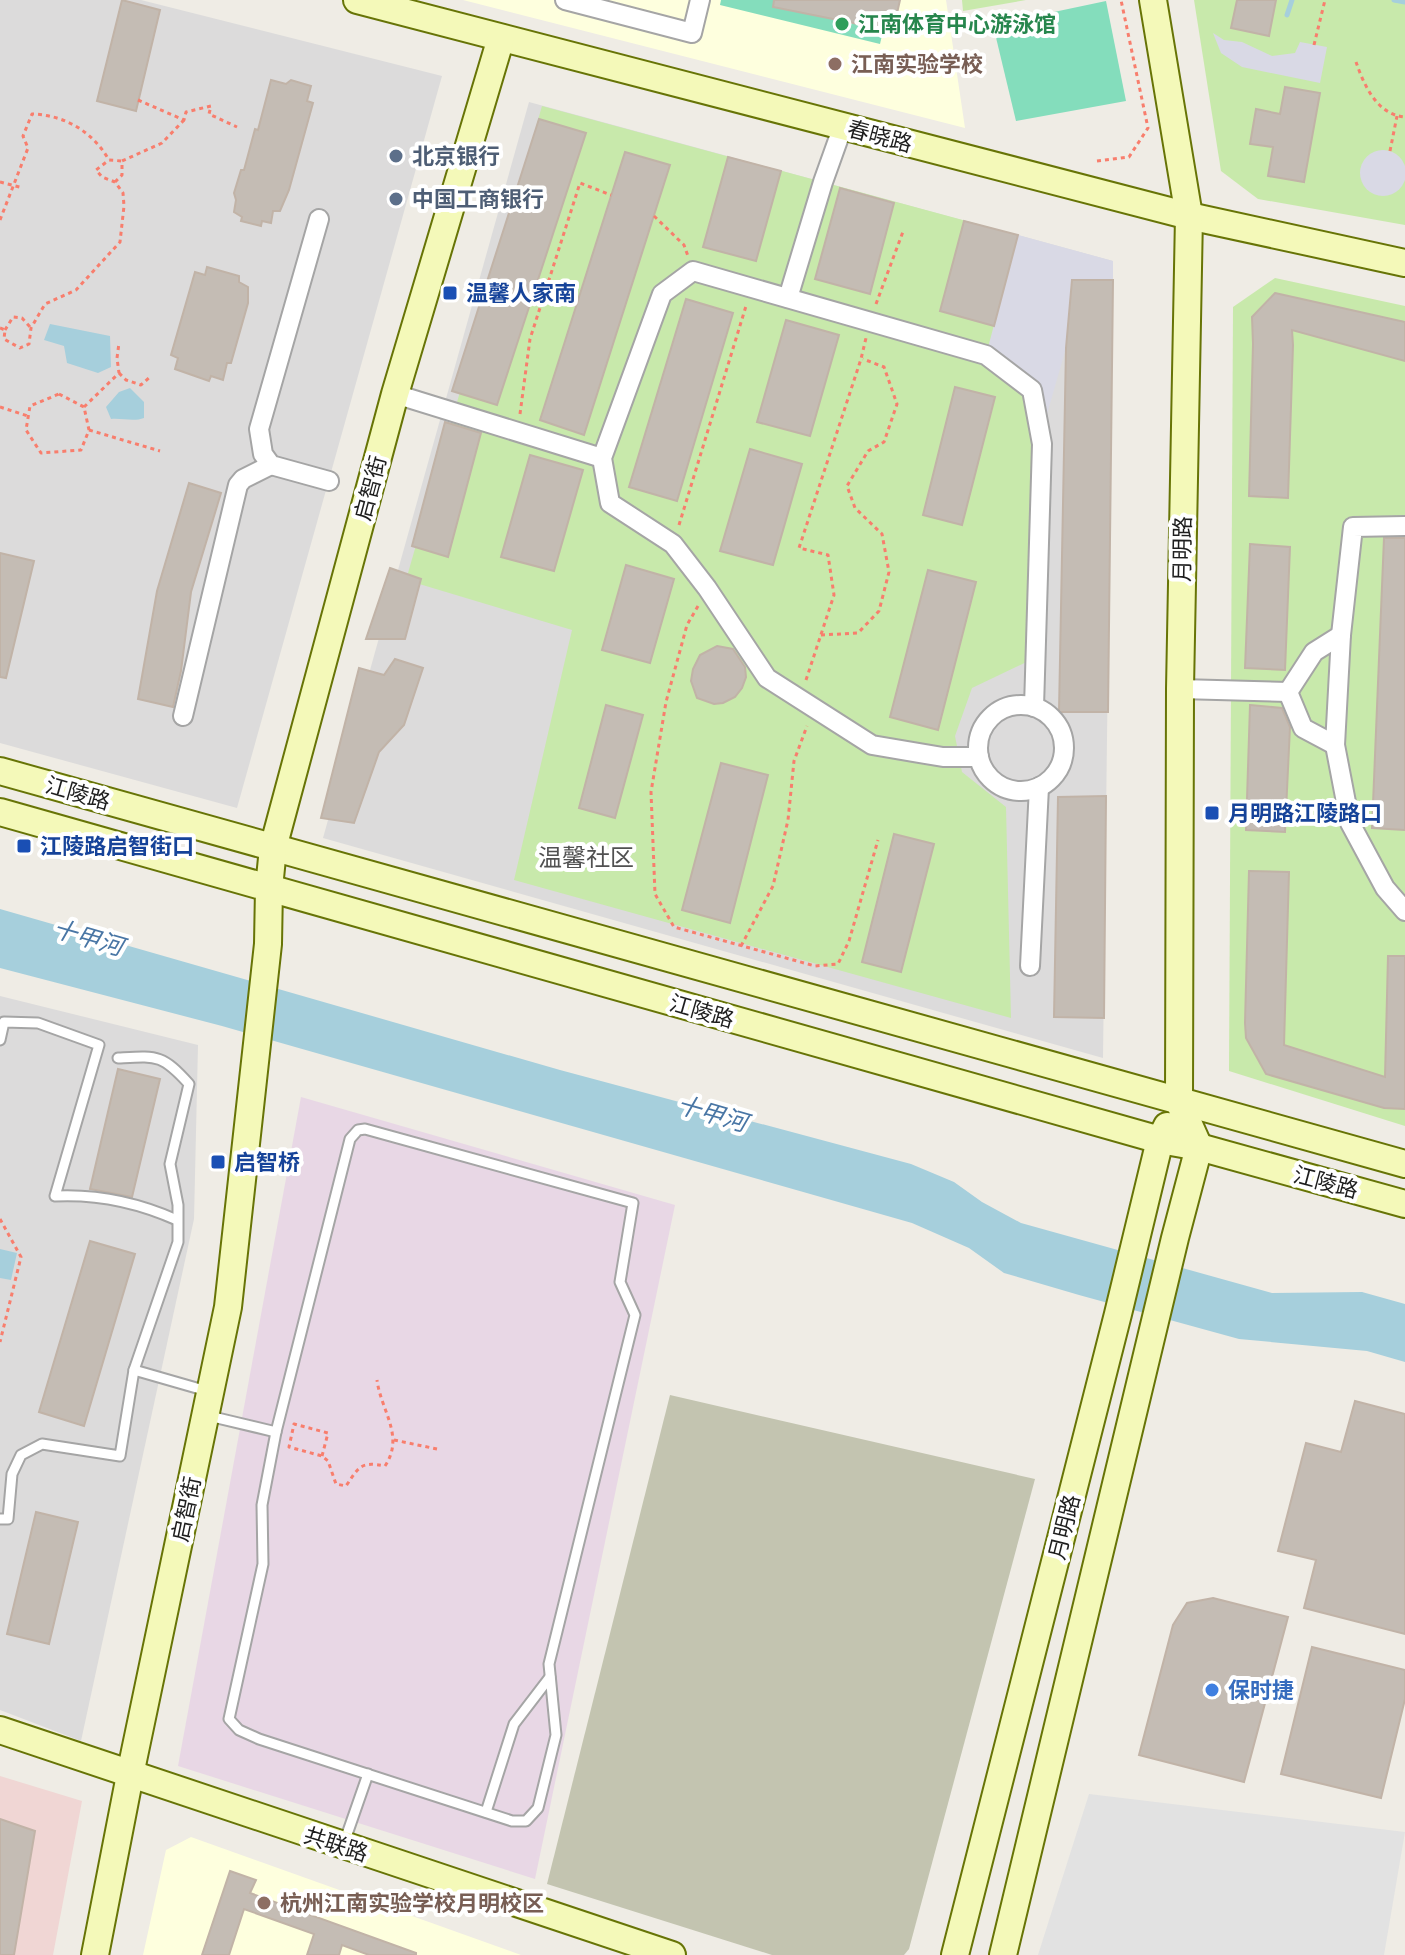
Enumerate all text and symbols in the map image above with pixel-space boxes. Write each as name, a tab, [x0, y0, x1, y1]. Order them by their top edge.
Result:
place label: 江南体育中心游泳馆	[858, 9, 1056, 41]
marker: 江南体育中心游泳馆	[833, 15, 851, 33]
place label: 江南实验学校	[851, 49, 983, 81]
marker: 江南实验学校	[826, 55, 844, 73]
street label: 春晓路	[844, 113, 916, 161]
place label: 北京银行	[412, 141, 500, 173]
marker: 北京银行	[387, 147, 405, 165]
place label: 中国工商银行	[412, 184, 544, 216]
marker: 中国工商银行	[387, 190, 405, 208]
place label: 温馨人家南	[466, 278, 576, 310]
marker: 温馨人家南	[441, 284, 459, 302]
street label: 启智街	[347, 452, 395, 524]
street label: 月明路	[1166, 516, 1200, 582]
street label: 江陵路	[42, 769, 114, 818]
place label: 月明路江陵路口	[1228, 798, 1382, 830]
marker: 月明路江陵路口	[1203, 804, 1221, 822]
place label: 江陵路启智街口	[40, 831, 194, 863]
marker: 江陵路启智街口	[15, 837, 33, 855]
district label: 温馨社区	[538, 841, 634, 876]
water label: 十甲河	[48, 912, 131, 966]
street label: 江陵路	[666, 987, 738, 1036]
water label: 十甲河	[672, 1088, 755, 1142]
place label: 启智桥	[234, 1147, 300, 1179]
marker: 启智桥	[209, 1153, 227, 1171]
street label: 江陵路	[1290, 1159, 1362, 1207]
street label: 启智街	[164, 1474, 209, 1545]
street label: 月明路	[1041, 1491, 1088, 1563]
place label: 保时捷	[1228, 1675, 1294, 1707]
marker: 保时捷	[1203, 1681, 1221, 1699]
street label: 共联路	[299, 1820, 372, 1870]
place label: 杭州江南实验学校月明校区	[280, 1888, 544, 1920]
marker: 杭州江南实验学校月明校区	[255, 1894, 273, 1912]

